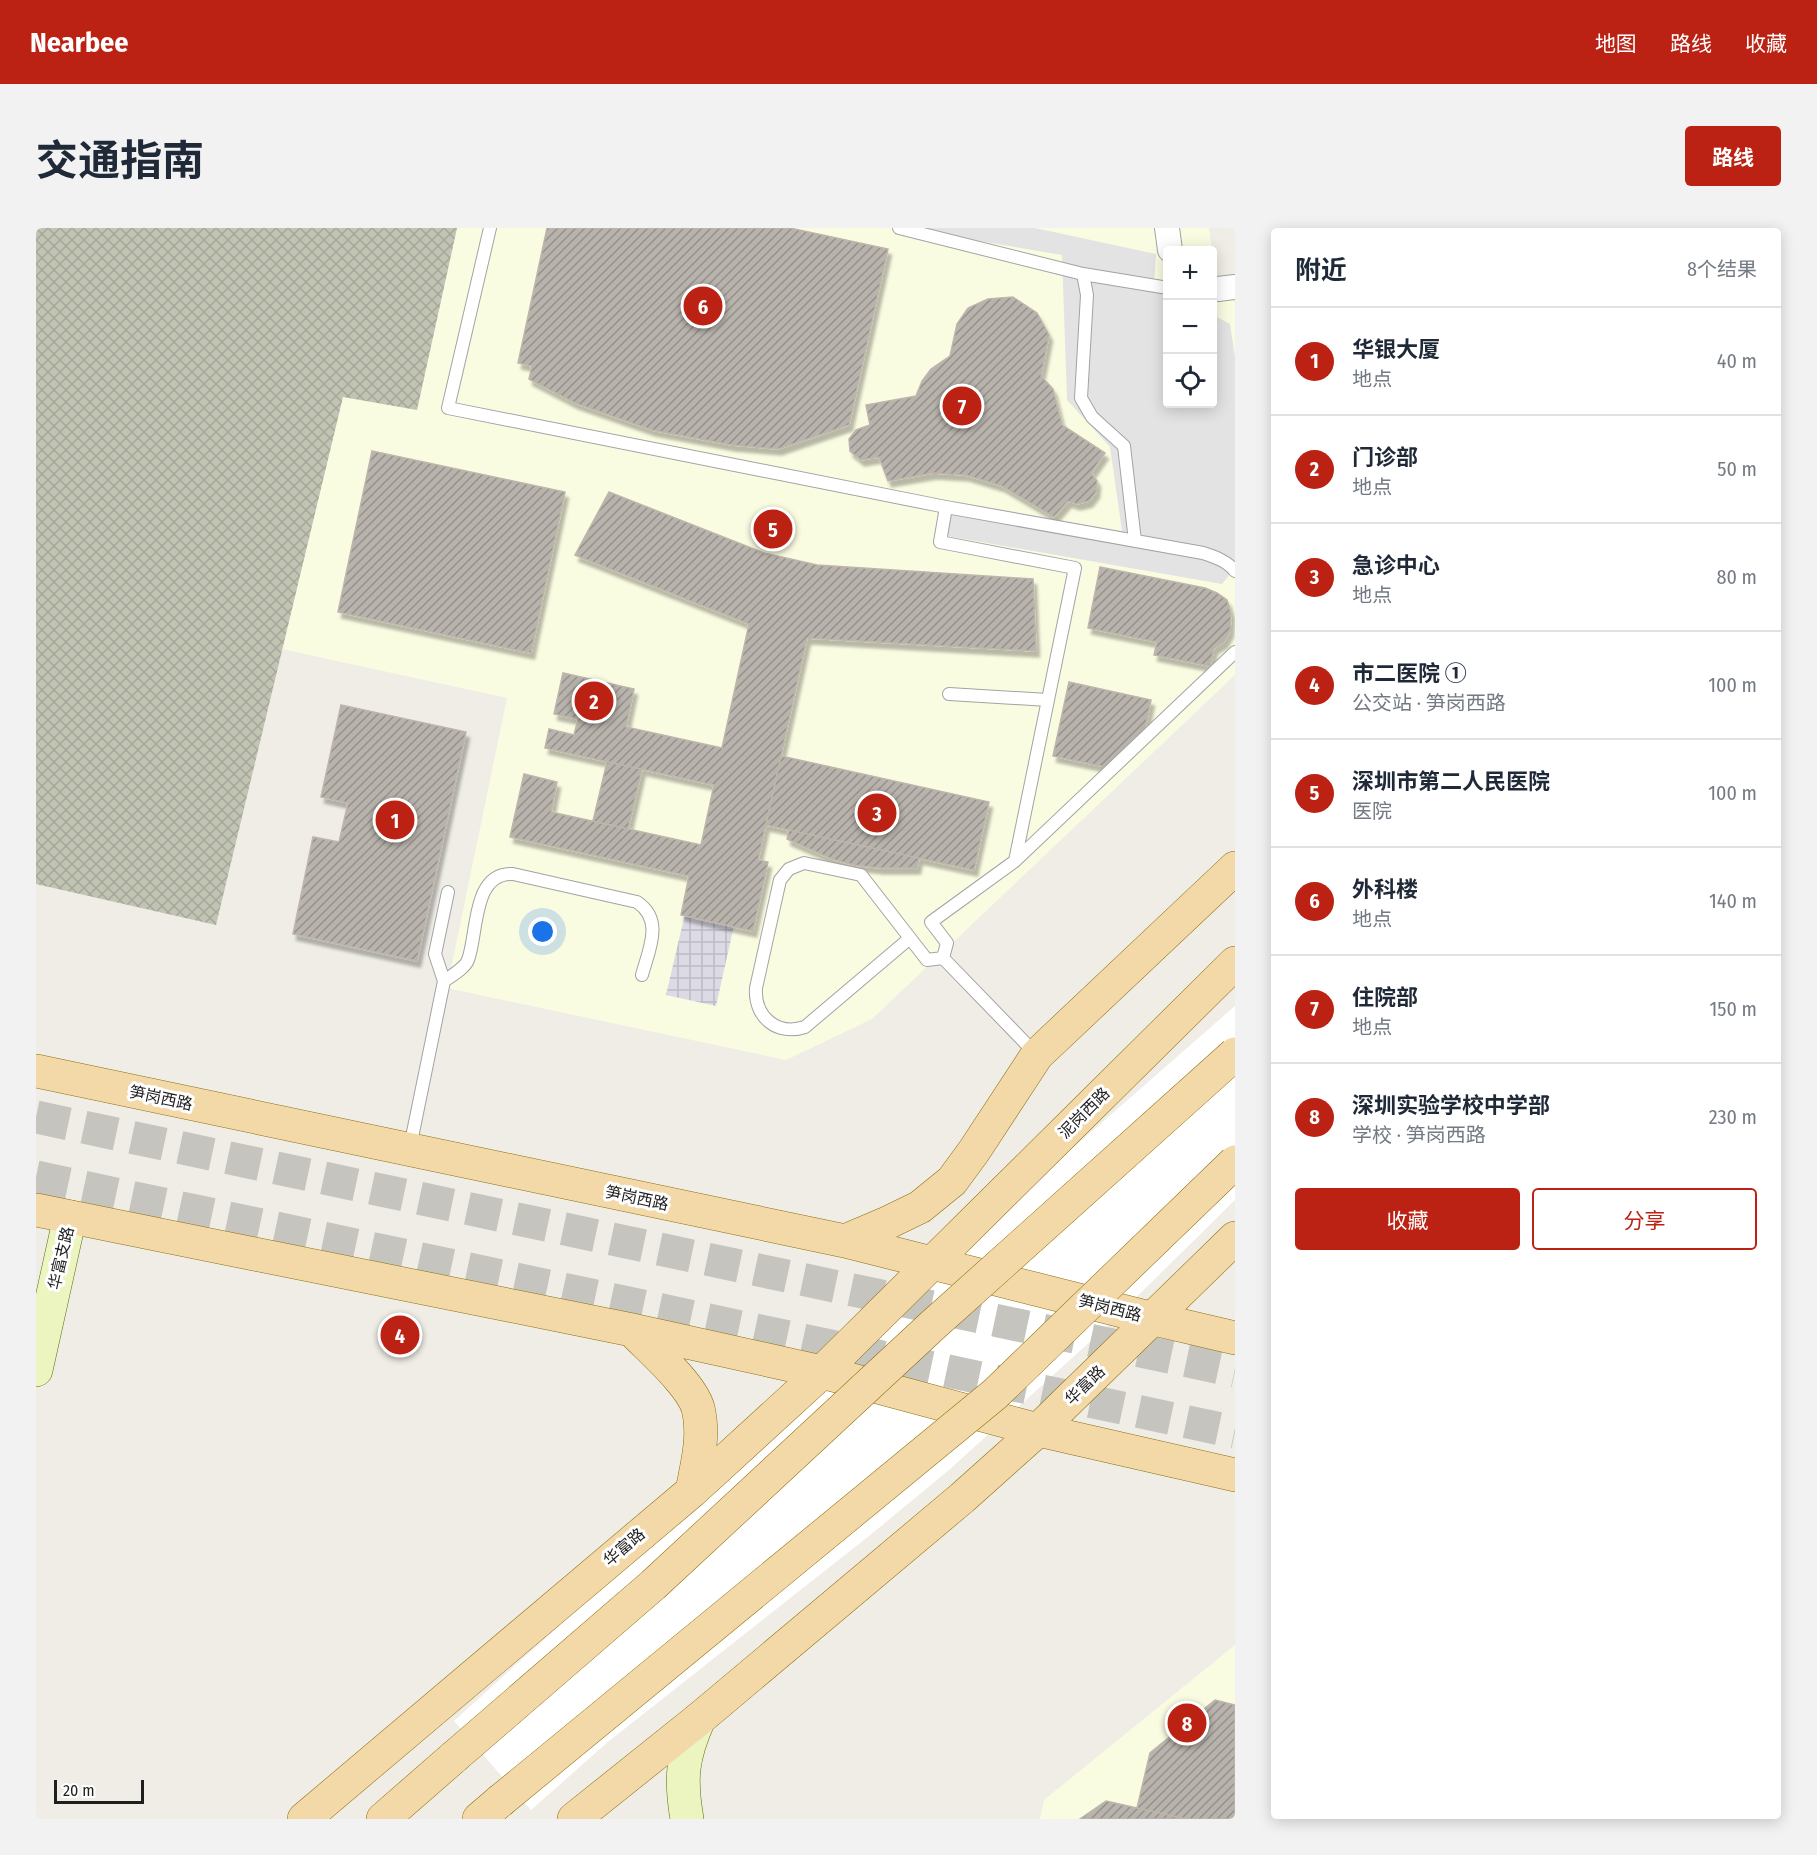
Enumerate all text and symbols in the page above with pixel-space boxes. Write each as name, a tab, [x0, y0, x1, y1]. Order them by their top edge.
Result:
text: Nearbee	[30, 26, 129, 59]
text: 地图	[1595, 31, 1637, 57]
text: 路线	[1670, 31, 1712, 57]
text: 收藏	[1745, 31, 1787, 57]
button: 路线	[1685, 126, 1781, 186]
text: 交通指南	[36, 136, 204, 186]
map controls	[1163, 246, 1217, 408]
button: +	[1163, 246, 1217, 300]
text: 附近	[1295, 255, 1347, 286]
text: 8个结果	[1687, 257, 1757, 281]
pin: 6	[684, 284, 722, 328]
button: −	[1163, 300, 1217, 354]
text: 华银大厦	[1352, 336, 1440, 363]
text: 1	[1310, 349, 1319, 373]
text: 40 m	[1717, 349, 1757, 373]
button: locate	[1163, 354, 1217, 408]
text: 地点	[1352, 367, 1392, 391]
pin: 7	[942, 384, 982, 429]
text: 门诊部	[1352, 444, 1418, 471]
text: 2	[1310, 457, 1319, 481]
text: 50 m	[1717, 457, 1757, 481]
text: 地点	[1352, 475, 1392, 499]
pin: 5	[754, 506, 792, 552]
text: 急诊中心	[1352, 552, 1440, 579]
text: 3	[1310, 565, 1319, 589]
text: 80 m	[1717, 565, 1757, 589]
text: 地点	[1352, 583, 1392, 607]
text: 市二医院 ①	[1352, 660, 1467, 687]
text: 4	[1309, 673, 1320, 697]
text: 100 m	[1708, 673, 1757, 697]
pin: 2	[574, 678, 614, 724]
text: 公交站 · 笋岗西路	[1352, 691, 1506, 715]
text: 深圳市第二人民医院	[1352, 768, 1550, 795]
text: 5	[1310, 781, 1319, 805]
text: 100 m	[1708, 781, 1757, 805]
pin: 3	[858, 790, 896, 836]
pin: 1	[376, 798, 414, 842]
text: 医院	[1352, 799, 1392, 823]
text: 外科楼	[1352, 876, 1418, 903]
text: 6	[1309, 889, 1320, 913]
text: 140 m	[1709, 889, 1757, 913]
text: 地点	[1352, 907, 1392, 931]
your location	[528, 917, 557, 946]
text: 住院部	[1352, 984, 1418, 1011]
text: 7	[1310, 997, 1319, 1021]
text: 150 m	[1710, 997, 1757, 1021]
text: 地点	[1352, 1015, 1392, 1039]
street label: 笋岗西路	[128, 1082, 194, 1114]
street label: 泥岗西路	[1055, 1084, 1113, 1142]
text: 深圳实验学校中学部	[1352, 1092, 1550, 1119]
text: 8	[1309, 1105, 1320, 1129]
text: 230 m	[1709, 1105, 1757, 1129]
text: 学校 · 笋岗西路	[1352, 1123, 1486, 1147]
street label: 笋岗西路	[604, 1182, 670, 1214]
button: 收藏	[1295, 1188, 1520, 1250]
button: 分享	[1532, 1188, 1757, 1250]
street label: 华富支路	[45, 1225, 77, 1291]
street label: 笋岗西路	[1077, 1291, 1143, 1325]
pin: 4	[380, 1312, 420, 1358]
street label: 华富路	[1061, 1361, 1109, 1409]
street label: 华富路	[600, 1524, 648, 1570]
pin: 8	[1168, 1700, 1206, 1746]
scale bar	[54, 1777, 144, 1804]
text: 20 m	[63, 1781, 94, 1800]

